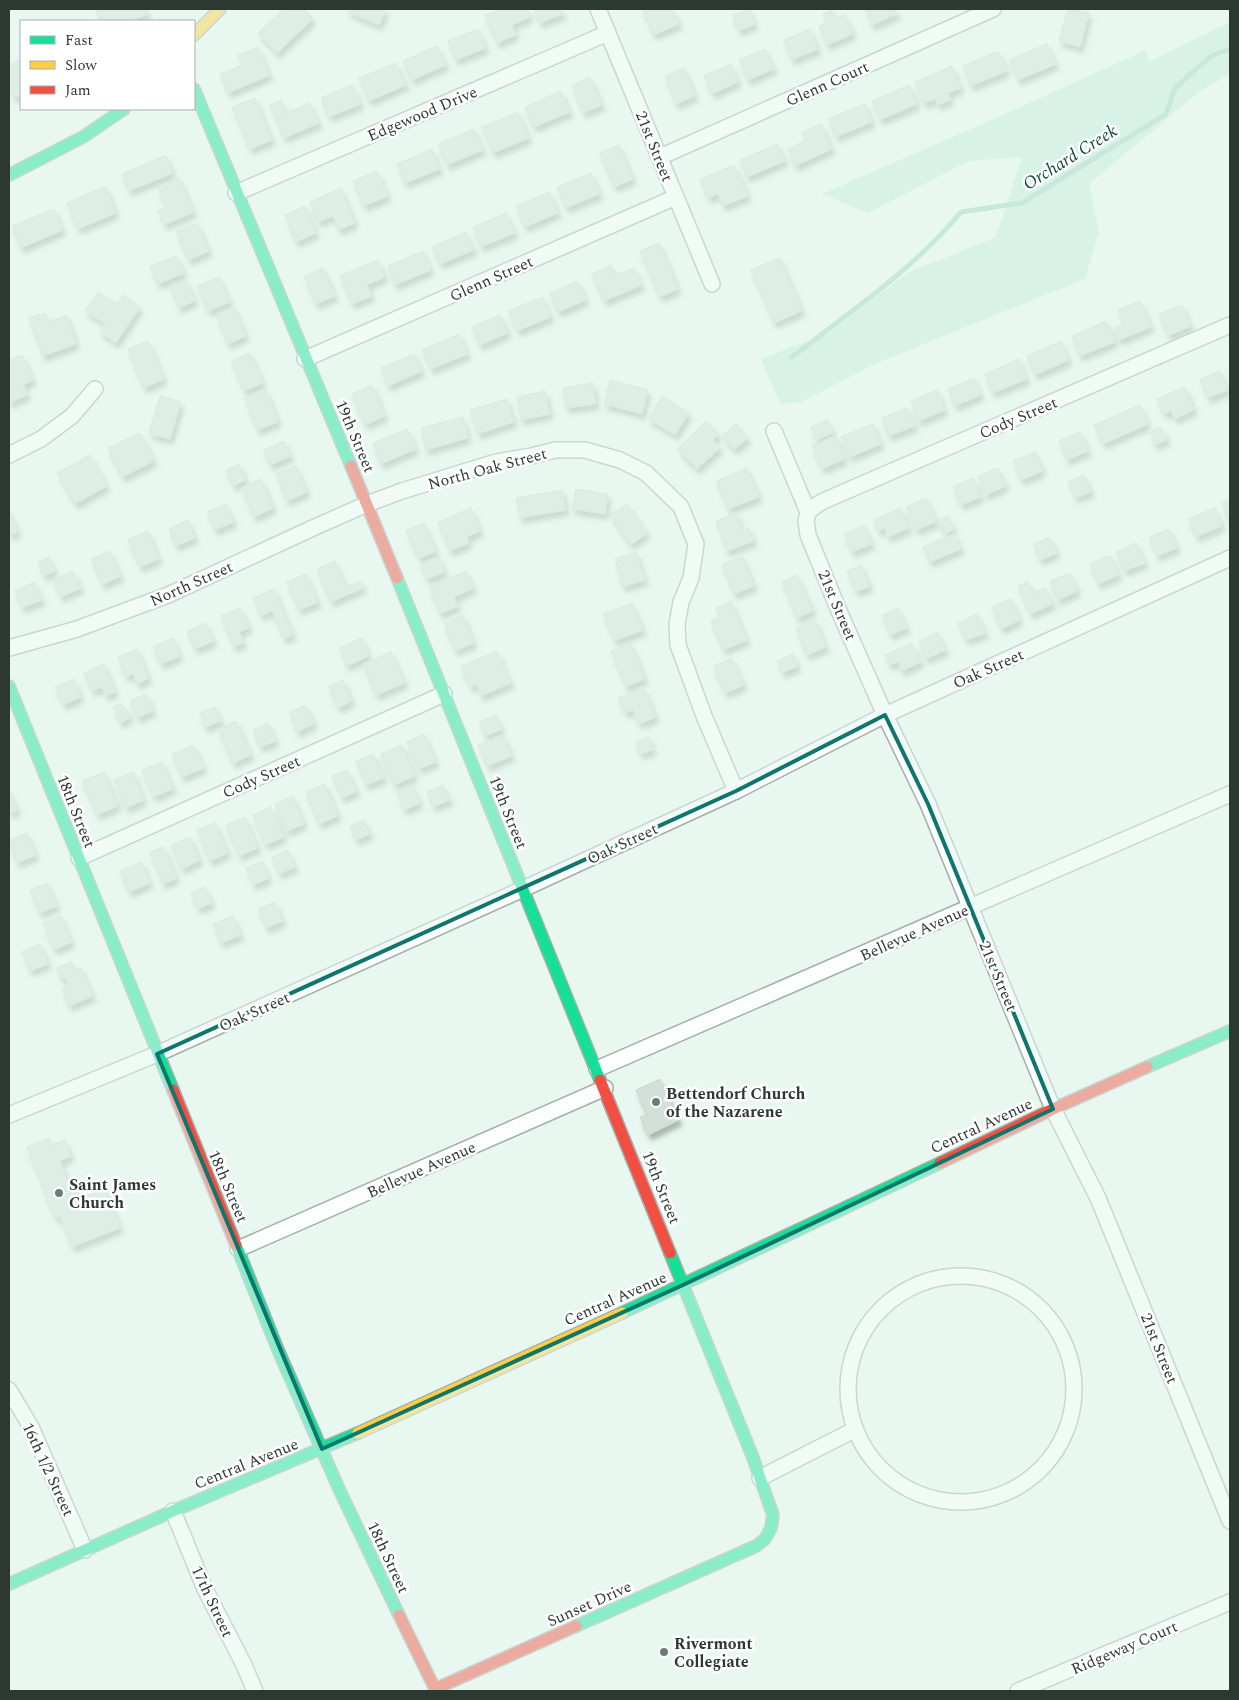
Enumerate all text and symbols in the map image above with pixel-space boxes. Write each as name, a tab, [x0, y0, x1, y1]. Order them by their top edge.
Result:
legend	[20, 20, 195, 110]
text: Fast	[65, 29, 93, 52]
text: Slow	[65, 54, 97, 77]
street label: Glenn Court	[782, 55, 873, 113]
text: Jam	[65, 79, 91, 102]
street label: Edgewood Drive	[364, 80, 481, 148]
street label: 21st Street	[629, 107, 679, 186]
water label: Orchard Creek	[1018, 117, 1123, 197]
street label: Glenn Street	[446, 250, 537, 308]
street label: Cody Street	[976, 391, 1062, 445]
street label: 19th Street	[329, 396, 381, 477]
street label: North Oak Street	[425, 441, 550, 496]
street label: North Street	[146, 555, 237, 613]
street label: 21st Street	[811, 566, 863, 645]
street label: Oak Street	[949, 642, 1028, 695]
street label: Cody Street	[219, 749, 304, 805]
street label: 18th Street	[51, 771, 102, 852]
street label: 19th Street	[483, 772, 534, 853]
street label: Oak Street	[583, 817, 662, 871]
street label: Bellevue Avenue	[856, 898, 973, 968]
street label: 21st Street	[972, 937, 1024, 1016]
street label: Oak Street	[215, 985, 294, 1038]
place label: Bettendorf Church of the Nazarene	[666, 1082, 806, 1124]
street label: Central Avenue	[926, 1092, 1036, 1160]
marker: Bettendorf Church of the Nazarene	[650, 1096, 662, 1108]
street label: Bellevue Avenue	[363, 1135, 480, 1205]
street label: 18th Street	[202, 1146, 254, 1227]
street label: 19th Street	[636, 1147, 687, 1228]
place label: Saint James Church	[69, 1173, 156, 1215]
marker: Saint James Church	[53, 1187, 65, 1199]
street label: Central Avenue	[560, 1266, 671, 1332]
street label: 21st Street	[1134, 1309, 1184, 1388]
street label: 16th 1/2 Street	[16, 1419, 80, 1521]
street label: Central Avenue	[191, 1432, 302, 1496]
street label: 18th Street	[361, 1517, 415, 1598]
street label: 17th Street	[185, 1561, 239, 1642]
street label: Sunset Drive	[543, 1575, 636, 1633]
street label: Ridgeway Court	[1067, 1615, 1182, 1681]
place label: Rivermont Collegiate	[674, 1632, 753, 1674]
marker: Rivermont Collegiate	[658, 1646, 670, 1658]

